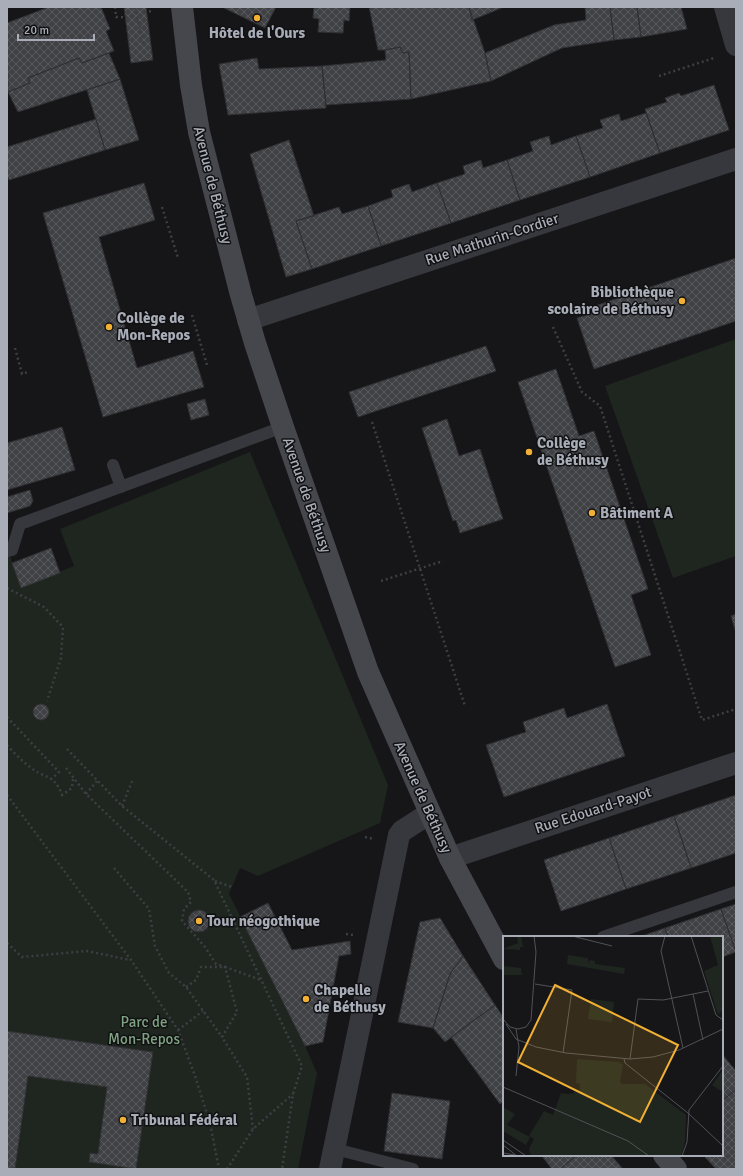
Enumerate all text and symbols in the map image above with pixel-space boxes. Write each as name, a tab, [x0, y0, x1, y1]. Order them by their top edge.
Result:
marker: Hôtel de l'Ours	[252, 13, 262, 23]
scale bar	[18, 16, 94, 42]
text: 20 m	[24, 23, 49, 38]
place label: Hôtel de l'Ours	[209, 24, 306, 42]
street label: Avenue de Béthusy	[190, 124, 236, 246]
street label: Rue Mathurin-Cordier	[423, 209, 561, 269]
place label: Bibliothèque scolaire de Béthusy	[547, 283, 675, 318]
marker: Bibliothèque scolaire de Béthusy	[677, 296, 687, 306]
place label: Collège de Mon-Repos	[117, 309, 191, 344]
marker: Collège de Mon-Repos	[104, 322, 114, 332]
place label: Collège de Béthusy	[537, 434, 609, 469]
street label: Avenue de Béthusy	[279, 435, 335, 555]
marker: Collège de Béthusy	[524, 447, 534, 457]
place label: Bâtiment A	[600, 504, 674, 522]
marker: Bâtiment A	[587, 508, 597, 518]
street label: Avenue de Béthusy	[390, 738, 456, 856]
street label: Rue Edouard-Payot	[532, 783, 654, 837]
place label: Tour néogothique	[207, 912, 320, 930]
marker: Tour néogothique	[194, 916, 204, 926]
inset map	[503, 936, 723, 1156]
place label: Chapelle de Béthusy	[314, 981, 386, 1016]
marker: Chapelle de Béthusy	[301, 994, 311, 1004]
park label: Parc de Mon-Repos	[108, 1013, 180, 1048]
place label: Tribunal Fédéral	[131, 1111, 238, 1129]
marker: Tribunal Fédéral	[118, 1115, 128, 1125]

